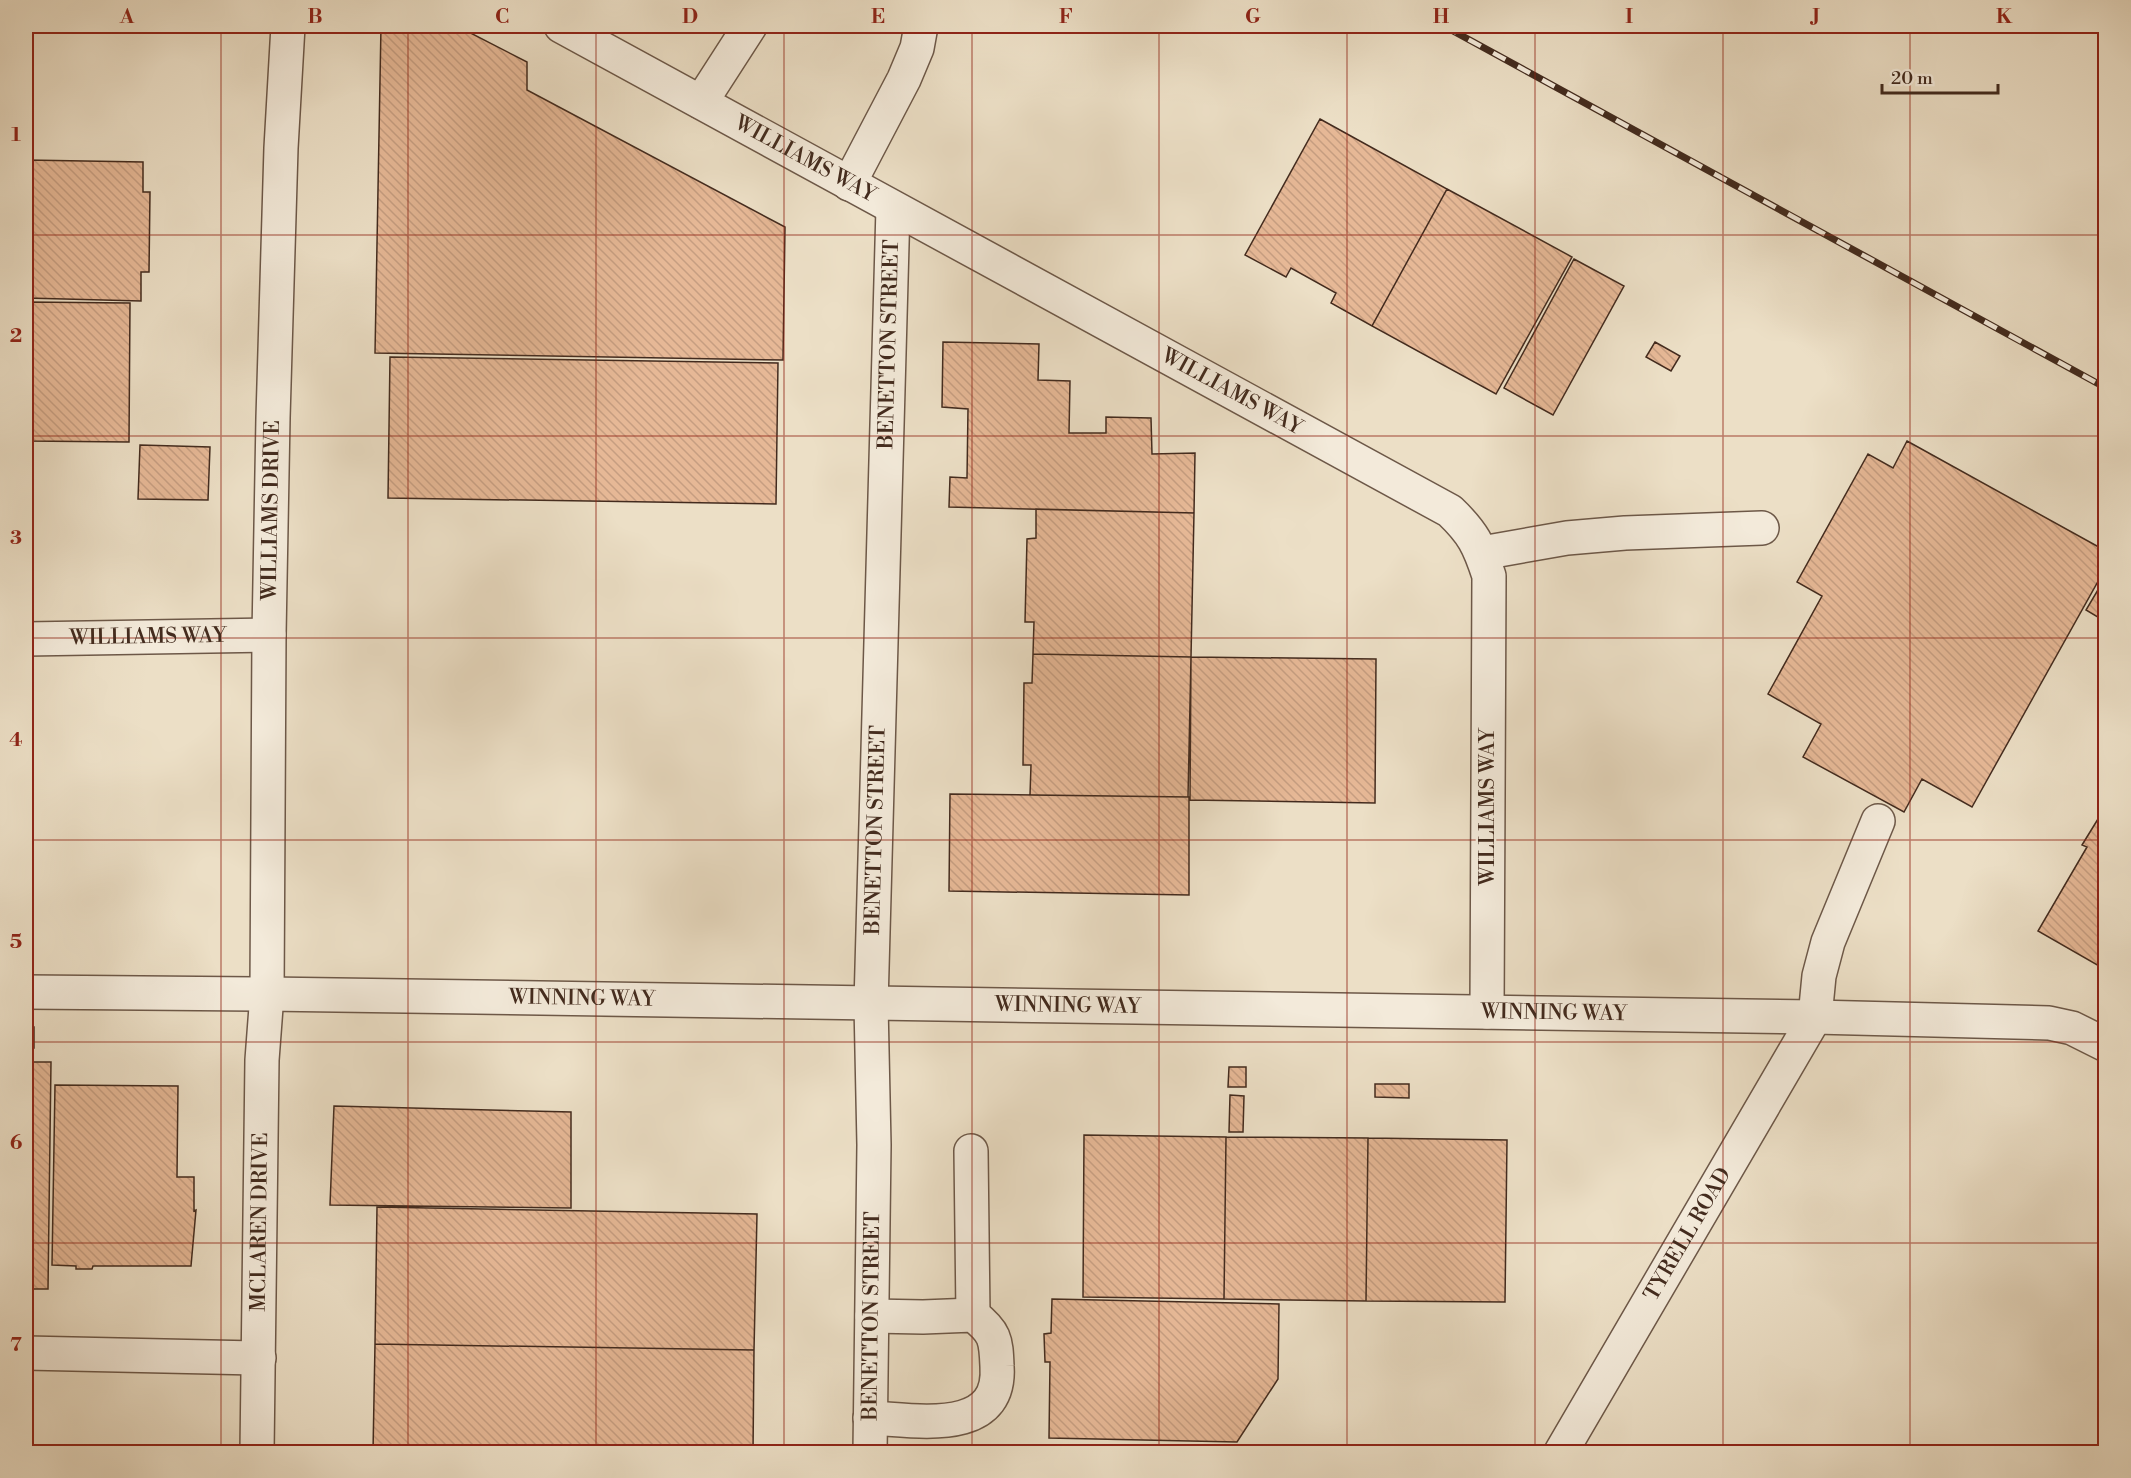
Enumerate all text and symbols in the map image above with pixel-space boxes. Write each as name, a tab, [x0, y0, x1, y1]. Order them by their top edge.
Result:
text: A	[119, 5, 135, 30]
text: B	[307, 5, 323, 30]
text: C	[495, 5, 509, 30]
text: D	[682, 5, 698, 30]
text: E	[871, 5, 885, 30]
text: F	[1059, 5, 1073, 30]
text: G	[1245, 5, 1261, 30]
text: H	[1433, 5, 1450, 30]
text: I	[1625, 5, 1633, 30]
text: J	[1809, 5, 1820, 30]
text: K	[1996, 5, 2013, 30]
scale bar	[1882, 57, 1998, 95]
text: 20 m	[1891, 67, 1933, 90]
street label: WILLIAMS WAY	[729, 110, 881, 209]
text: 1	[11, 123, 21, 148]
street label: BENETTON STREET	[873, 239, 905, 450]
text: 2	[10, 324, 22, 349]
street label: WILLIAMS WAY	[1156, 342, 1308, 441]
street label: WILLIAMS DRIVE	[257, 420, 286, 602]
text: 3	[10, 526, 22, 551]
street label: WILLIAMS WAY	[68, 623, 228, 651]
street label: BENETTON STREET	[860, 725, 892, 936]
street label: WILLIAMS WAY	[1475, 727, 1501, 886]
text: 4	[9, 728, 23, 753]
text: 5	[10, 930, 22, 955]
street label: WINNING WAY	[508, 985, 656, 1013]
street label: WINNING WAY	[994, 992, 1142, 1020]
street label: WINNING WAY	[1480, 999, 1628, 1027]
text: 6	[10, 1131, 23, 1156]
street label: MCLAREN DRIVE	[246, 1132, 274, 1312]
street label: TYRELL ROAD	[1639, 1163, 1737, 1306]
street label: BENETTON STREET	[857, 1211, 886, 1422]
text: 7	[10, 1333, 22, 1358]

